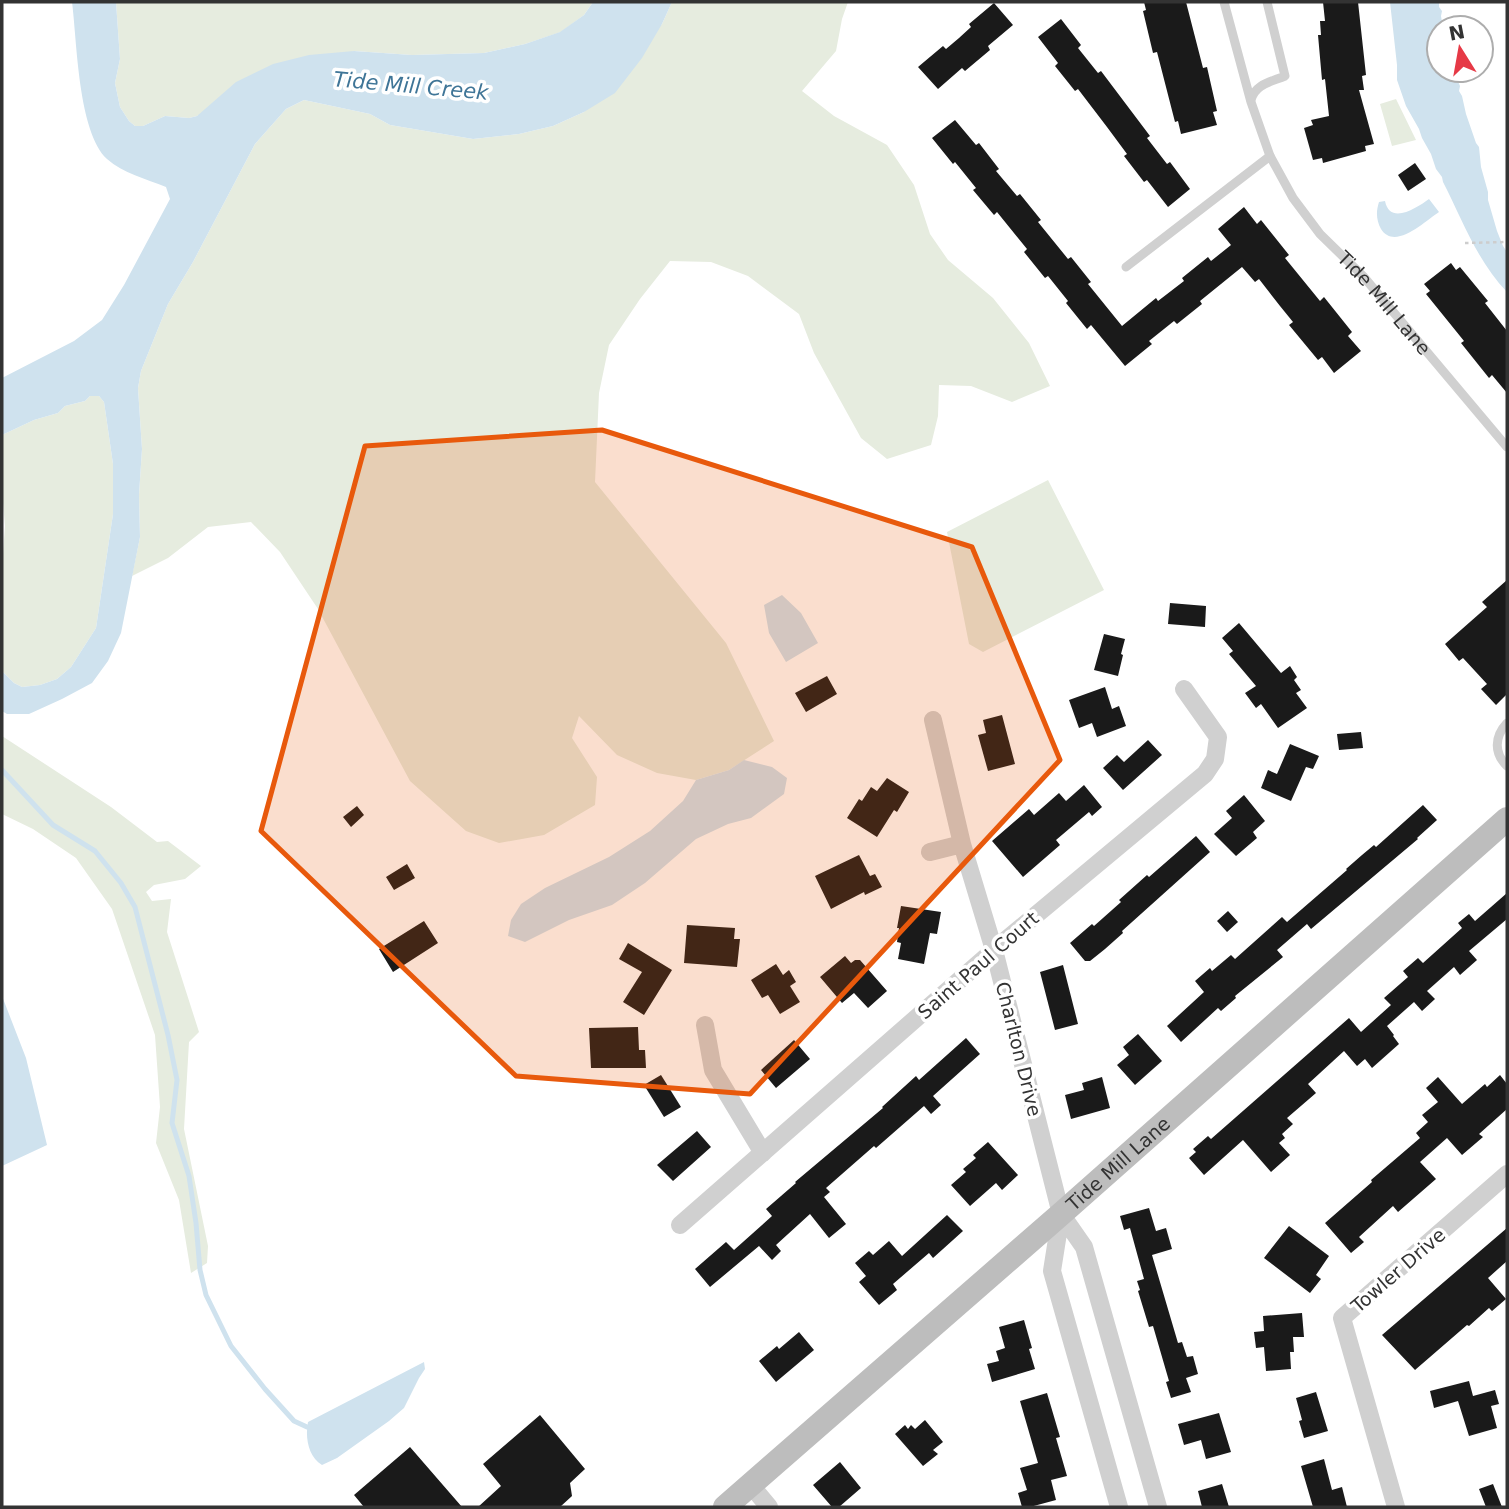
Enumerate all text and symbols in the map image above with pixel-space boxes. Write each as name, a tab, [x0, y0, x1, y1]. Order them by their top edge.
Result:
north arrow	[1425, 14, 1495, 84]
text: N	[1447, 20, 1467, 45]
water label: Tide Mill Creek	[333, 67, 490, 105]
street label: Tide Mill Lane	[1332, 246, 1435, 359]
street label: Saint Paul Court	[913, 907, 1043, 1023]
street label: Charlton Drive	[992, 979, 1046, 1119]
street label: Tide Mill Lane	[1061, 1112, 1174, 1216]
street label: Towler Drive	[1346, 1223, 1449, 1317]

